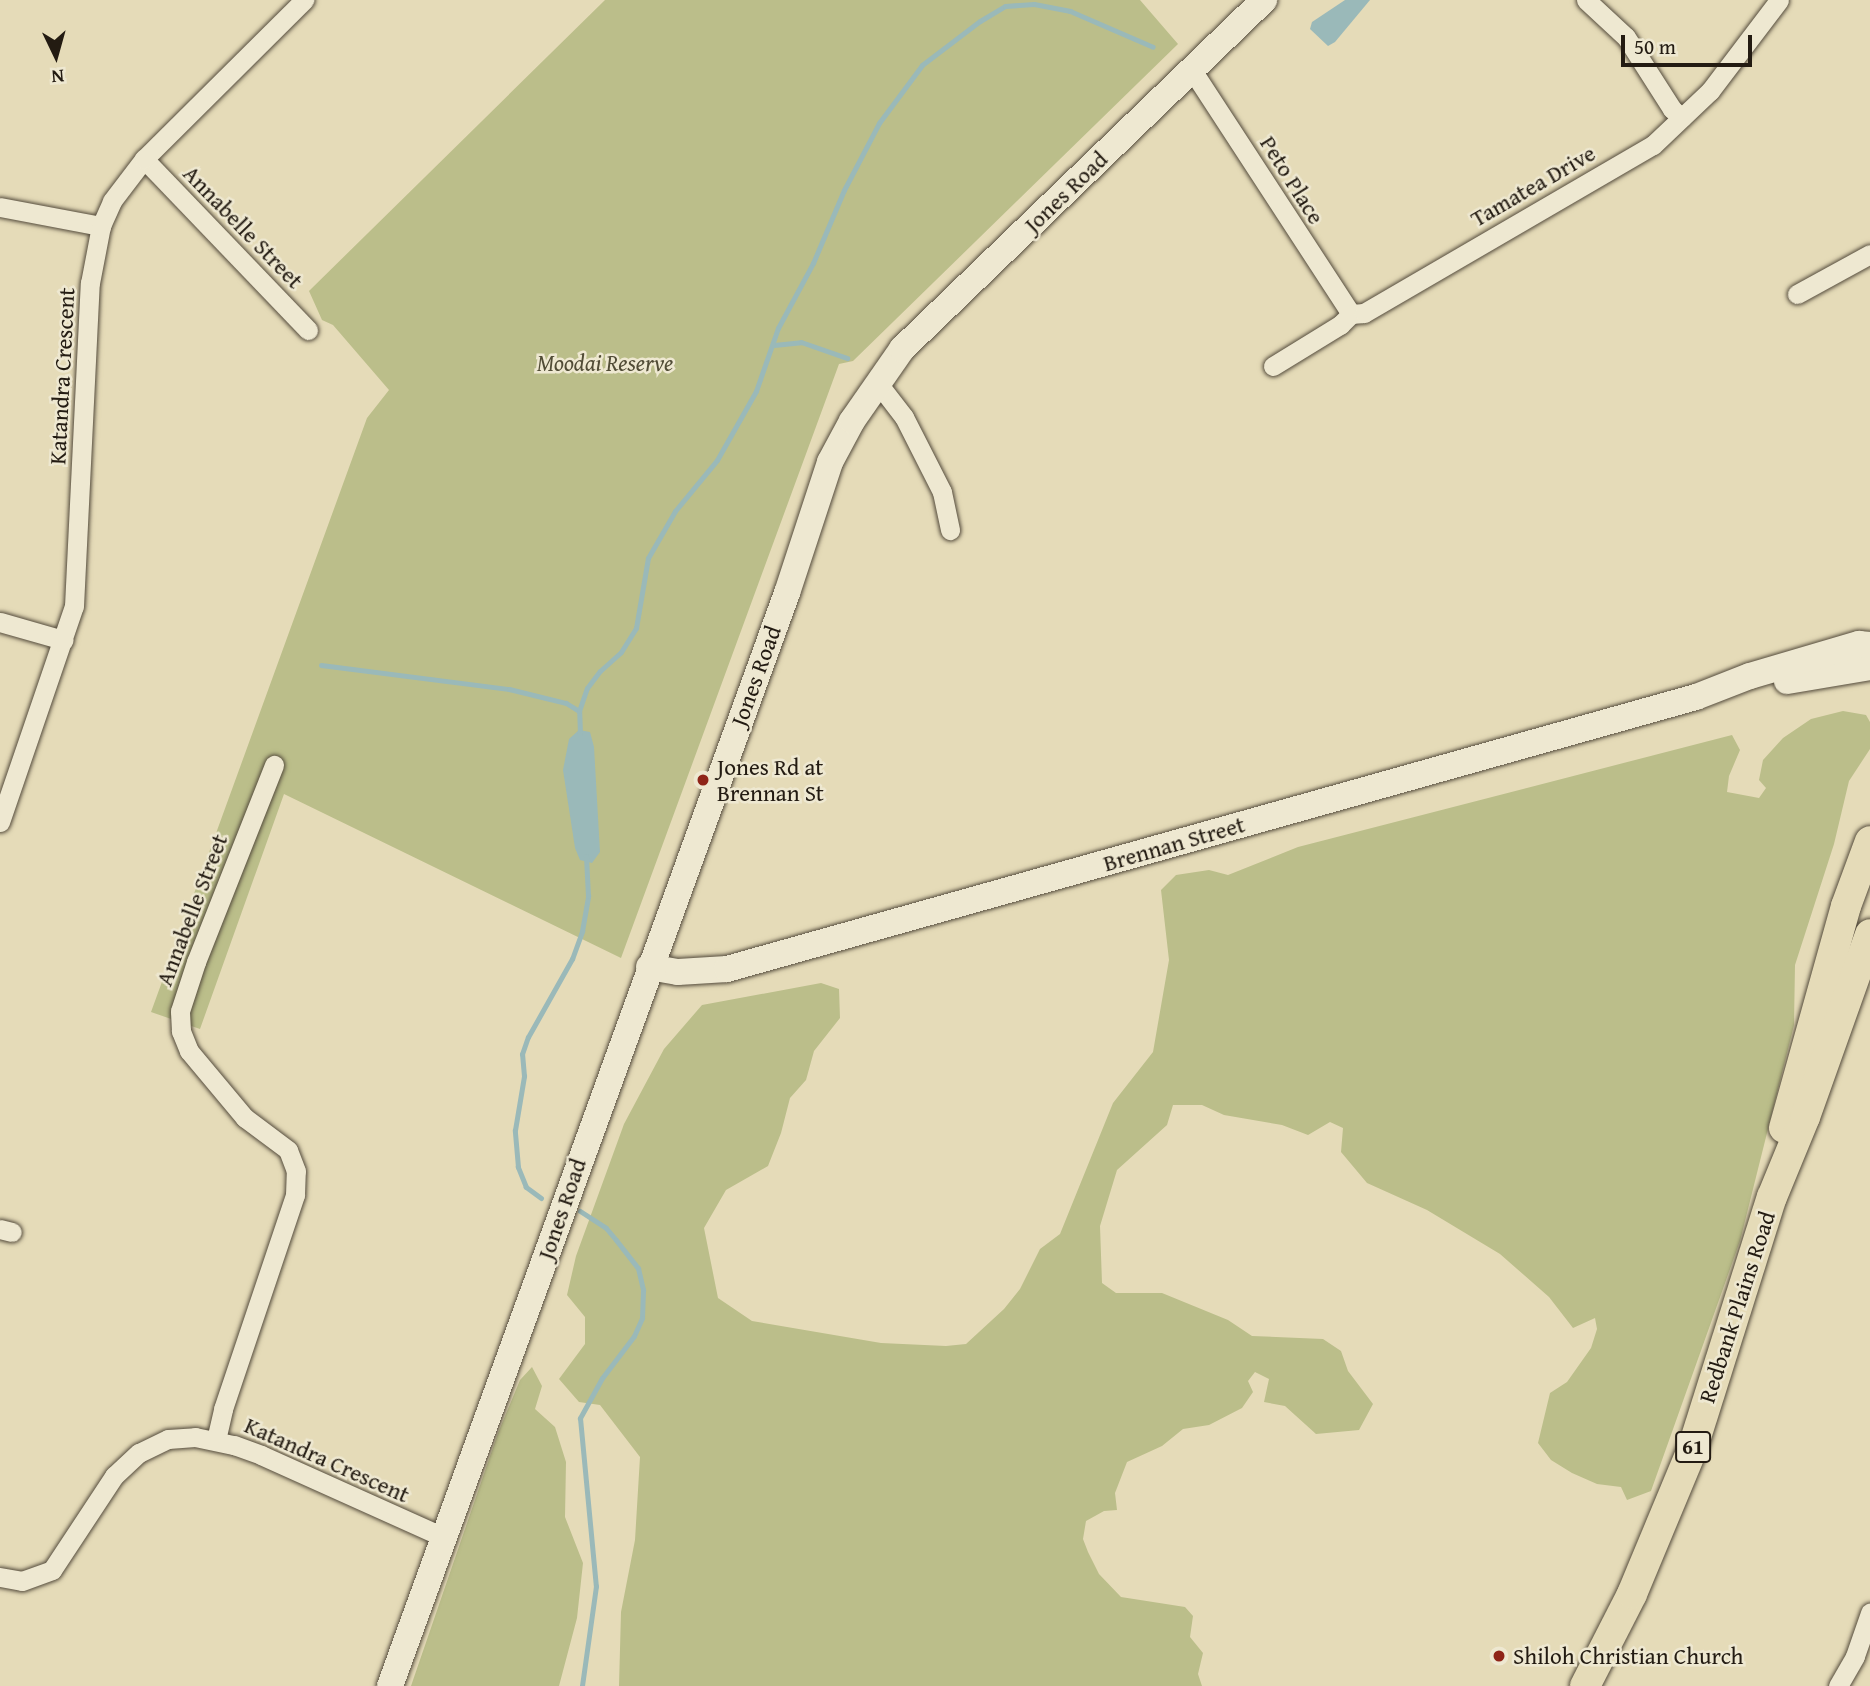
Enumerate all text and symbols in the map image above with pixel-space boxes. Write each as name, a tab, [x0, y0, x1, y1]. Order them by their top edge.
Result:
north arrow	[21, 21, 91, 91]
scale bar	[1625, 21, 1756, 65]
text: 50 m	[1634, 31, 1676, 62]
text: N	[50, 62, 65, 91]
street label: Peto Place	[1254, 131, 1330, 229]
street label: Tamatea Drive	[1466, 139, 1600, 233]
street label: Jones Road	[1019, 146, 1113, 238]
street label: Annabelle Street	[177, 160, 309, 294]
street label: Katandra Crescent	[44, 287, 80, 465]
park label: Moodai Reserve	[537, 349, 673, 377]
street label: Jones Road	[725, 622, 787, 730]
place label: Jones Rd at Brennan St	[717, 753, 824, 807]
marker: Jones Rd at Brennan St	[695, 772, 711, 788]
street label: Brennan Street	[1100, 811, 1248, 877]
street label: Annabelle Street	[150, 830, 234, 990]
street label: Jones Road	[532, 1155, 592, 1263]
street label: Redbank Plains Road	[1693, 1208, 1781, 1406]
street label: Katandra Crescent	[240, 1411, 414, 1509]
road number: 61	[1674, 1430, 1712, 1464]
place label: Shiloh Christian Church	[1513, 1642, 1743, 1670]
marker: Shiloh Christian Church	[1491, 1648, 1507, 1664]

